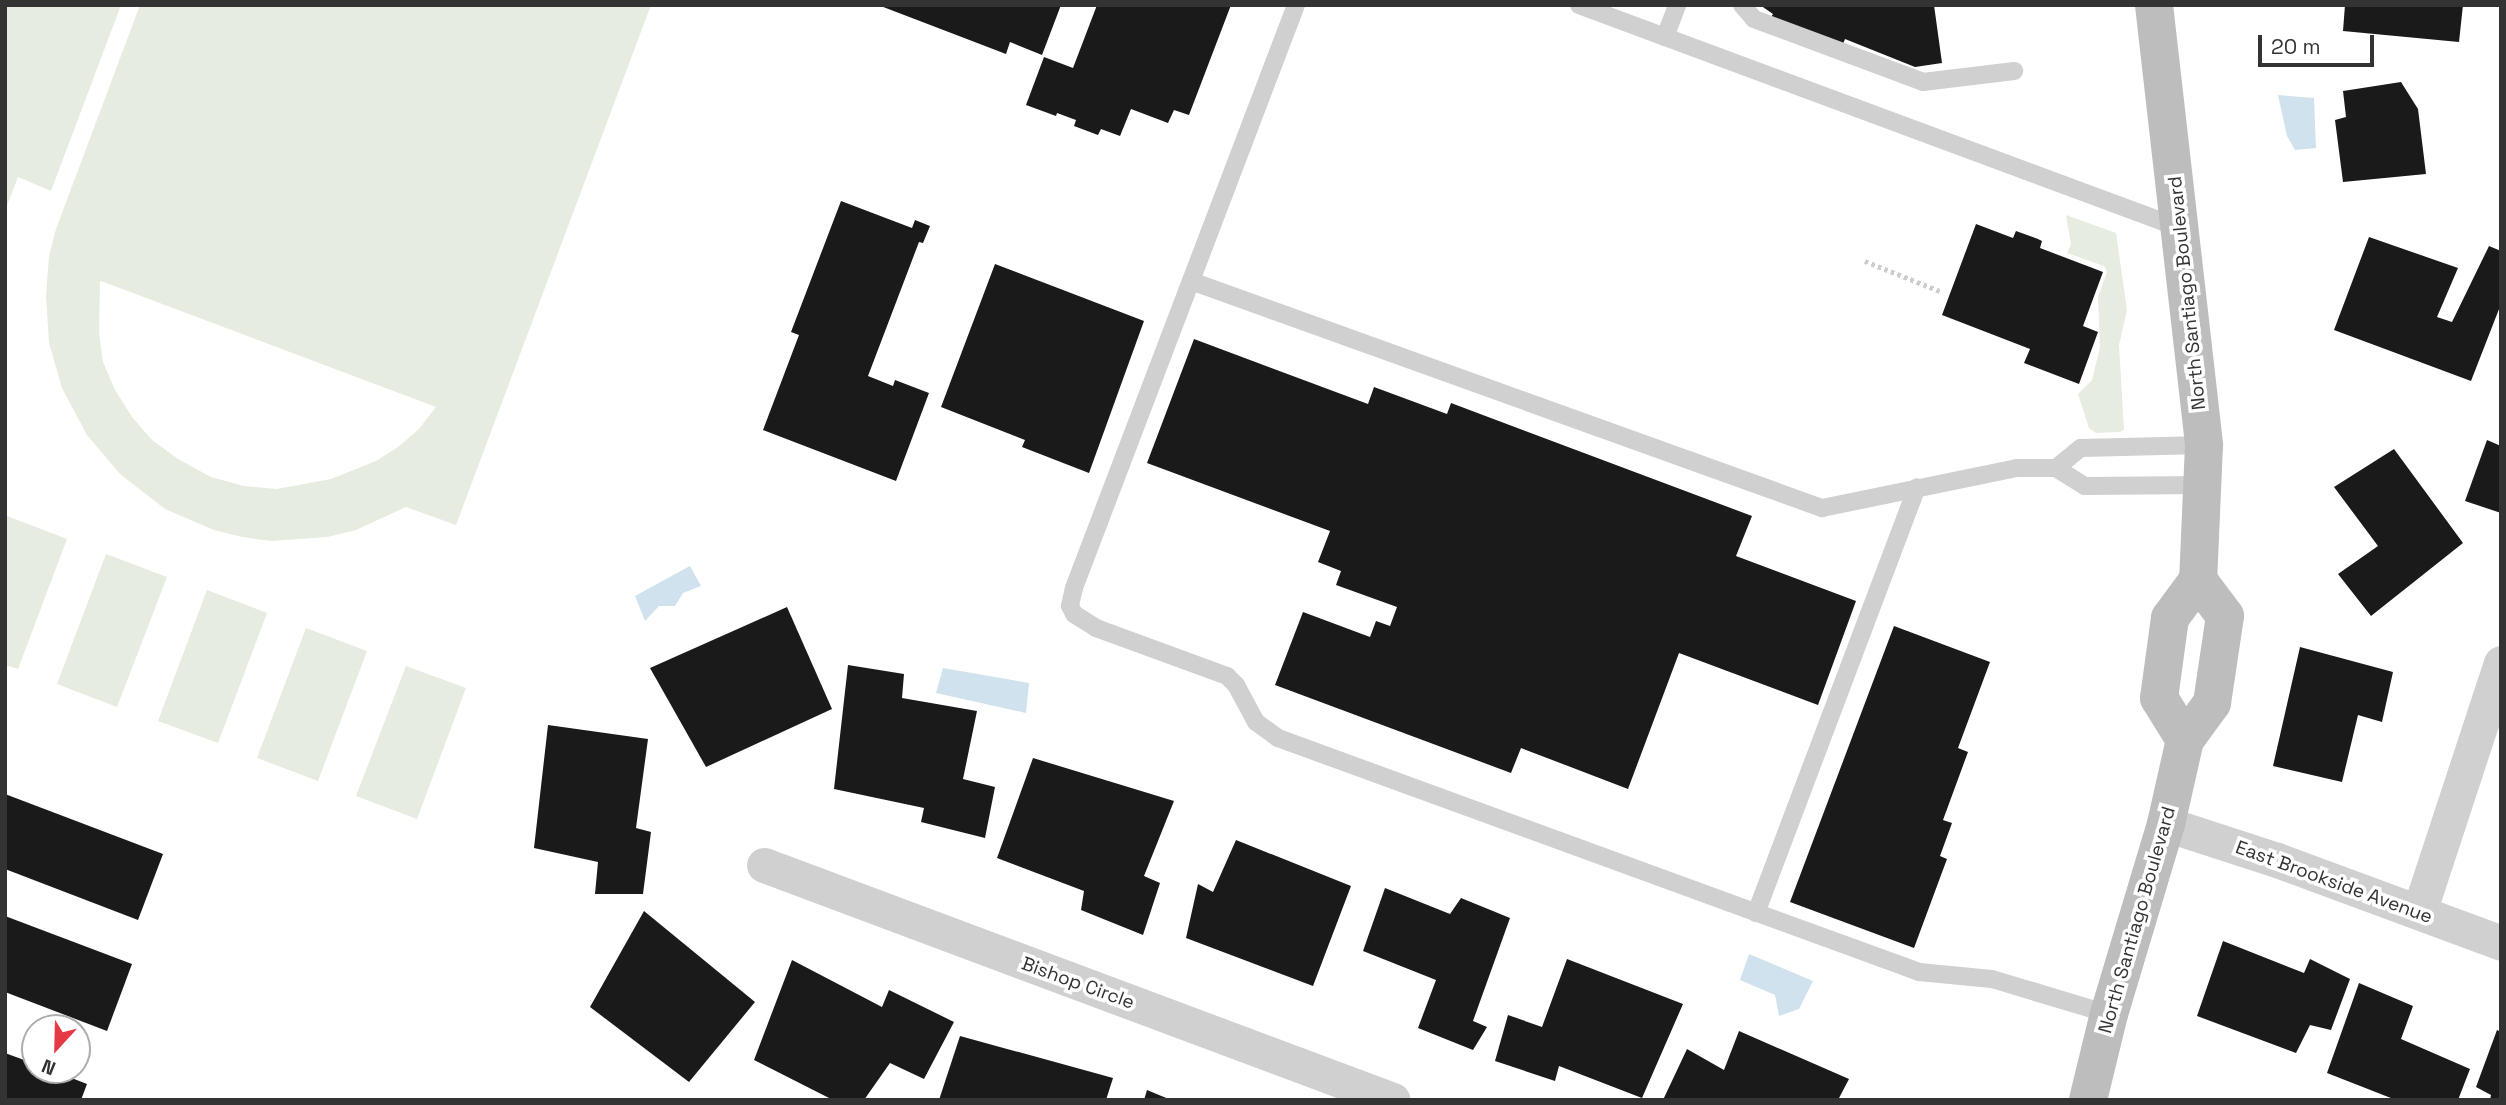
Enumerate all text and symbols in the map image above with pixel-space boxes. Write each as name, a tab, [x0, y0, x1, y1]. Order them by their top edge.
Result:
scale bar	[2261, 21, 2376, 65]
text: 20 m	[2271, 33, 2321, 60]
street label: North Santiago Boulevard	[2163, 175, 2211, 411]
street label: North Santiago Boulevard	[2094, 804, 2180, 1036]
street label: East Brookside Avenue	[2232, 836, 2436, 928]
street label: Bishop Circle	[1018, 952, 1138, 1014]
north arrow	[21, 1014, 91, 1084]
text: N	[38, 1053, 59, 1081]

